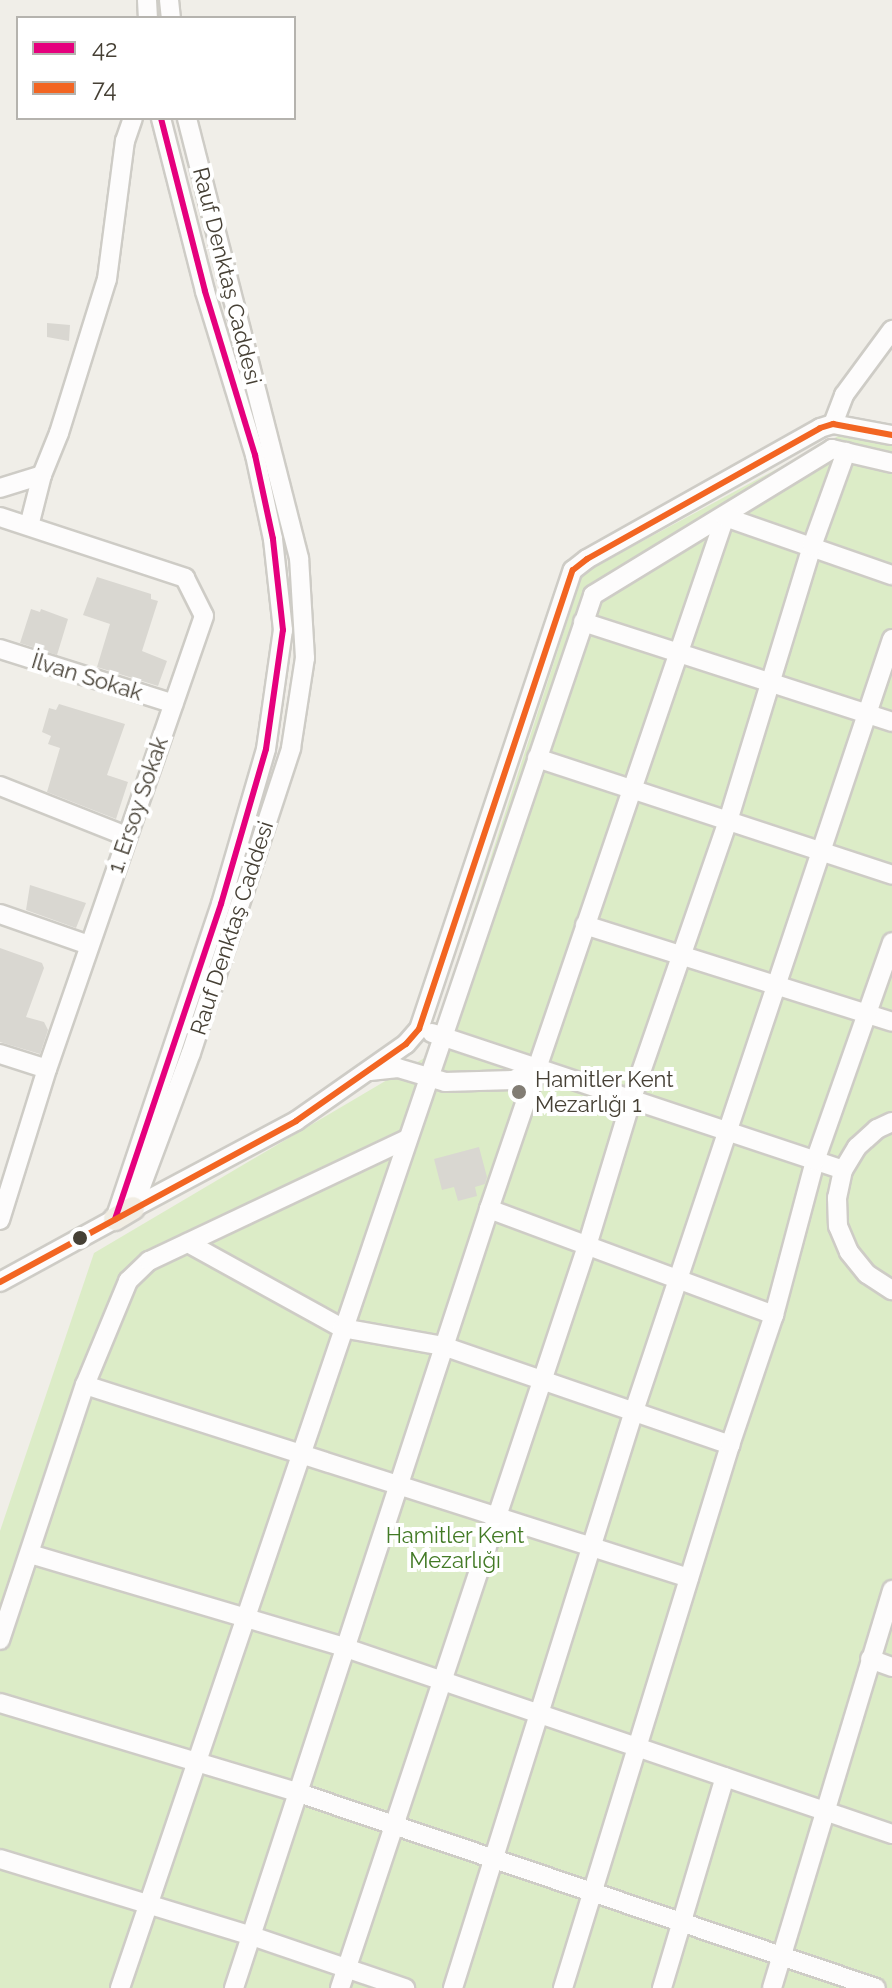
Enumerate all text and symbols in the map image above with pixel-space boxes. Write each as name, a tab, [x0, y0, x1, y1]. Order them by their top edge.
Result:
legend	[16, 16, 296, 120]
text: 42	[92, 34, 118, 63]
text: 74	[92, 74, 117, 103]
street label: Rauf Denktaş Caddesi	[187, 164, 267, 388]
street label: İlvan Sokak	[28, 648, 146, 706]
street label: 1. Ersoy Sokak	[102, 733, 174, 877]
street label: Rauf Denktaş Caddesi	[185, 818, 279, 1038]
place label: Hamitler Kent Mezarlığı 1	[535, 1066, 674, 1118]
marker: Hamitler Kent Mezarlığı 1	[510, 1083, 528, 1101]
unlabelled marker	[72, 1230, 88, 1246]
park label: Hamitler Kent Mezarlığı	[385, 1522, 525, 1574]

